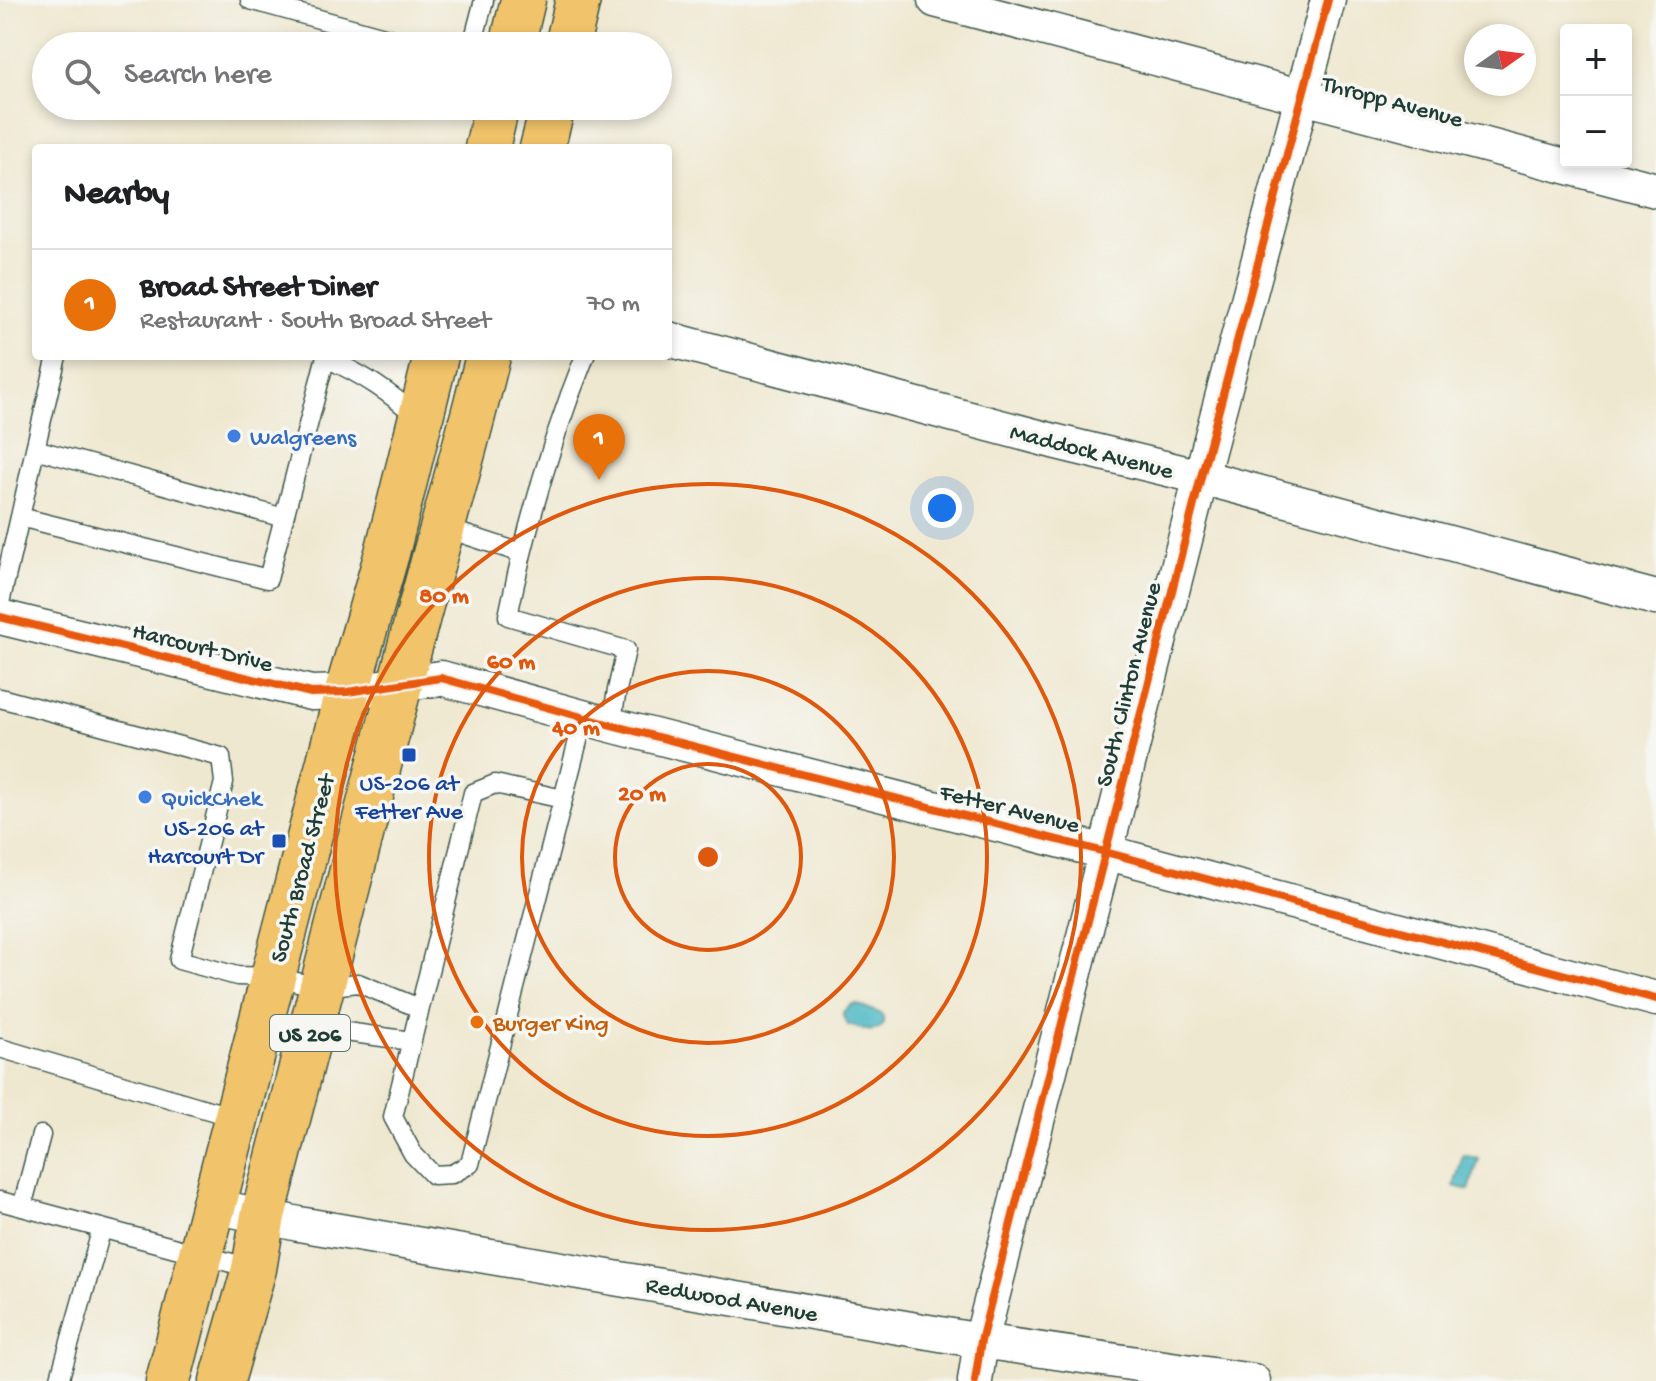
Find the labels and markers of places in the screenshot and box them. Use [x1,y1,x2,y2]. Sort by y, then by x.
pin: 1 [573,414,625,480]
place label: Walgreens [250,425,357,454]
marker: Walgreens [225,427,243,445]
marker: US-206 at Fetter Ave [400,746,418,764]
place label: US-206 at Fetter Ave [354,771,464,828]
place label: QuickChek [161,786,264,815]
marker: QuickChek [136,788,154,806]
place label: US-206 at Harcourt Dr [147,816,266,873]
marker: US-206 at Harcourt Dr [270,832,288,850]
centre of rings [694,843,722,871]
place label: Burger King [492,1011,609,1040]
marker: Burger King [468,1013,486,1031]

